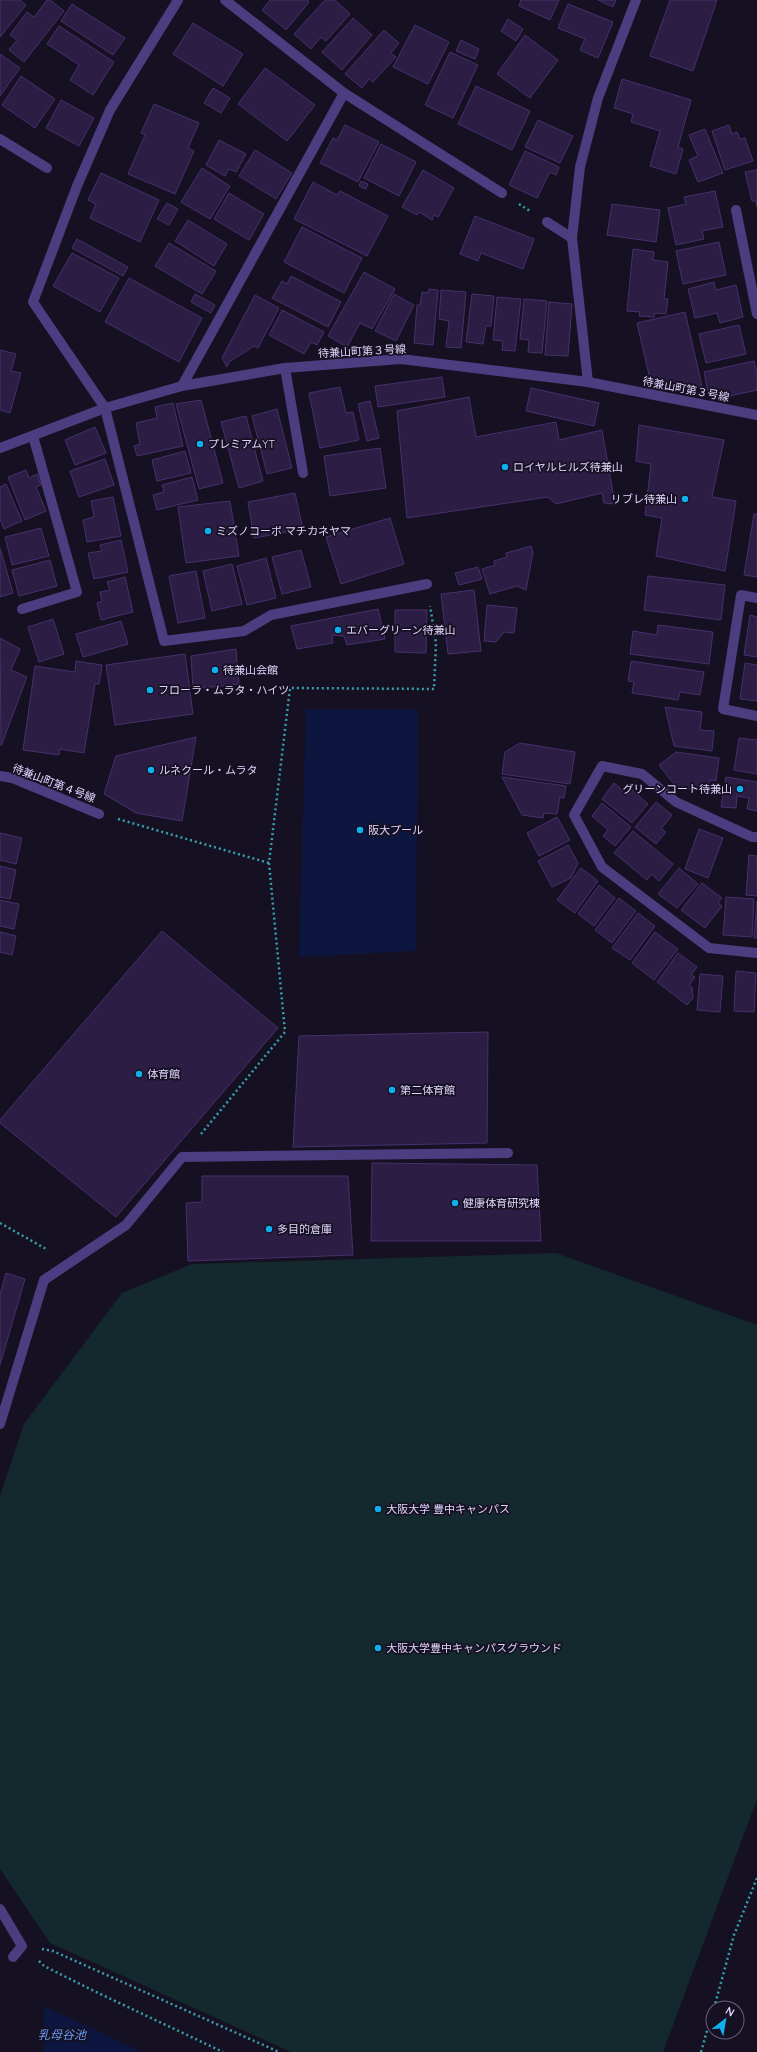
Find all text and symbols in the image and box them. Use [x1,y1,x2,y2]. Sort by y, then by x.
street label: 待兼山町第３号線 [318,342,406,360]
street label: 待兼山町第３号線 [641,374,731,404]
place label: プレミアムYT [208,437,275,451]
marker: プレミアムYT [195,439,205,449]
place label: ロイヤルヒルズ待兼山 [513,460,623,474]
marker: ロイヤルヒルズ待兼山 [500,462,510,472]
place label: リブレ待兼山 [611,492,677,506]
marker: リブレ待兼山 [680,494,690,504]
place label: ミズノコーポ マチカネヤマ [216,524,351,538]
marker: ミズノコーポ マチカネヤマ [203,526,213,536]
place label: エバーグリーン待兼山 [346,623,455,637]
marker: エバーグリーン待兼山 [333,625,343,635]
place label: 待兼山会館 [223,663,278,677]
marker: 待兼山会館 [210,665,220,675]
place label: フローラ・ムラタ・ハイツ [158,683,289,697]
marker: フローラ・ムラタ・ハイツ [145,685,155,695]
street label: 待兼山町第４号線 [10,761,98,805]
place label: ルネクール・ムラタ [159,763,257,777]
marker: ルネクール・ムラタ [146,765,156,775]
place label: グリーンコート待兼山 [623,782,732,796]
marker: グリーンコート待兼山 [735,784,745,794]
place label: 阪大プール [368,823,423,837]
marker: 阪大プール [355,825,365,835]
place label: 体育館 [147,1067,180,1081]
marker: 体育館 [134,1069,144,1079]
place label: 第二体育館 [400,1083,455,1097]
marker: 第二体育館 [387,1085,397,1095]
place label: 健康体育研究棟 [463,1196,540,1210]
marker: 健康体育研究棟 [450,1198,460,1208]
place label: 多目的倉庫 [277,1222,332,1236]
marker: 多目的倉庫 [264,1224,274,1234]
place label: 大阪大学 豊中キャンパス [386,1502,510,1516]
marker: 大阪大学 豊中キャンパス [373,1504,383,1514]
place label: 大阪大学豊中キャンパスグラウンド [386,1641,562,1655]
marker: 大阪大学豊中キャンパスグラウンド [373,1643,383,1653]
north arrow [705,2000,745,2040]
text: N [723,2003,737,2020]
water label: 乳母谷池 [38,2027,87,2042]

